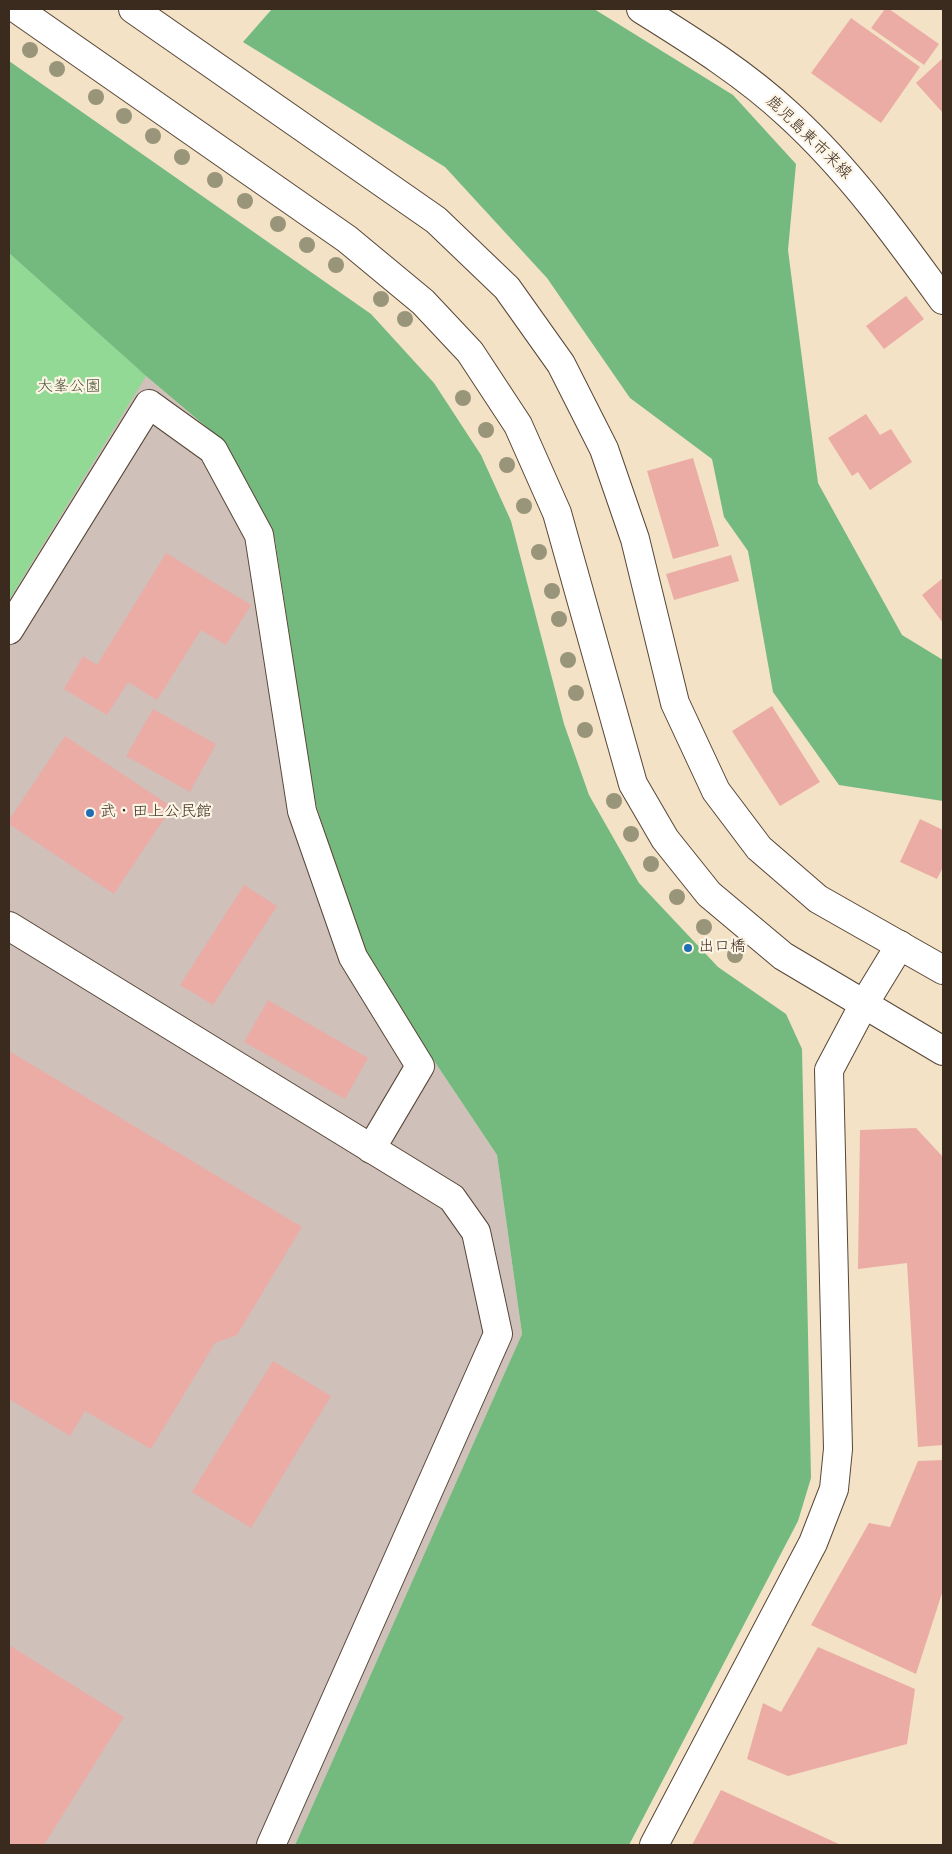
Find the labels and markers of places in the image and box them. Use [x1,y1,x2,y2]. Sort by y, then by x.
place label: 武・田上公民館 [100,803,212,823]
marker: 武・田上公民館 [84,807,96,819]
place label: 出口橋 [698,938,746,958]
marker: 出口橋 [682,942,694,954]

